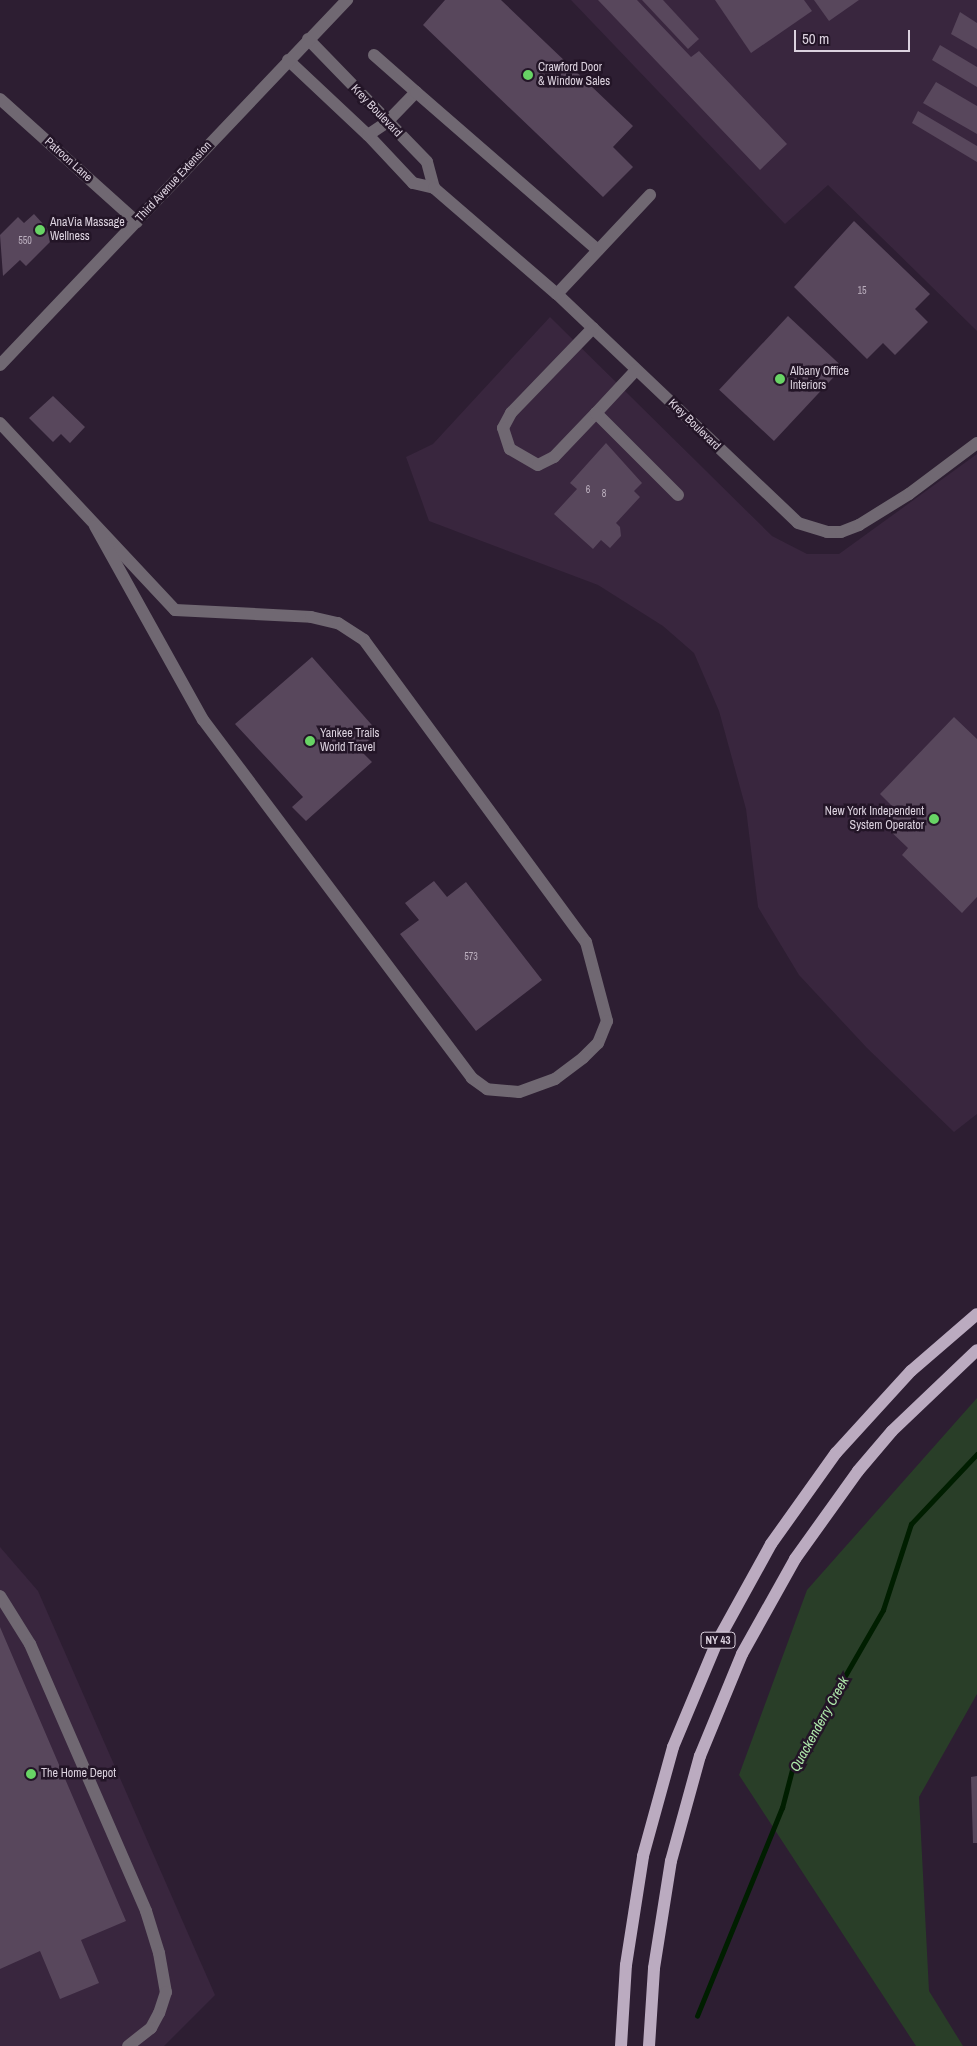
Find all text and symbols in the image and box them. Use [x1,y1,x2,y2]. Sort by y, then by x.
scale bar [797,20,913,52]
text: 50 m [802,28,829,49]
place label: Crawford Door & Window Sales [538,61,610,89]
marker: Crawford Door & Window Sales [522,69,534,81]
street label: Krey Boulevard [347,82,405,140]
street label: Patroon Lane [41,135,95,185]
street label: Third Avenue Extension [133,139,215,225]
place label: AnaVia Massage Wellness [50,216,125,244]
marker: AnaVia Massage Wellness [34,224,46,236]
house number: 550 [18,235,32,247]
house number: 15 [857,285,867,297]
place label: Albany Office Interiors [790,365,849,393]
marker: Albany Office Interiors [774,373,786,385]
street label: Krey Boulevard [665,396,723,454]
house number: 6 [586,484,590,496]
house number: 8 [602,488,606,500]
place label: Yankee Trails World Travel [320,727,380,755]
marker: Yankee Trails World Travel [304,735,316,747]
place label: New York Independent System Operator [825,805,924,833]
marker: New York Independent System Operator [928,813,940,825]
house number: 573 [464,951,478,963]
road number: NY 43 [699,1632,737,1648]
water label: Quackenderry Creek [786,1674,852,1774]
place label: The Home Depot [41,1767,116,1781]
marker: The Home Depot [25,1768,37,1780]

